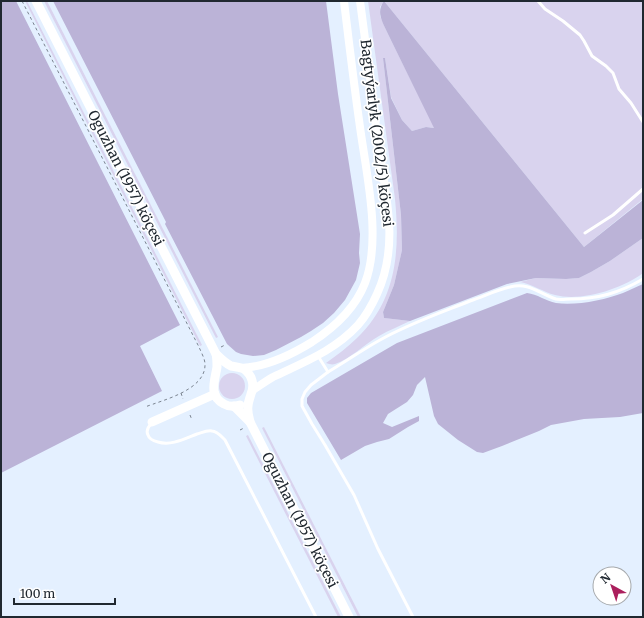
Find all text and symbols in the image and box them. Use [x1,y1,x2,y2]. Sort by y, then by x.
street label: Bagtyýarlyk (2002/5) köçesi [357,38,397,228]
street label: Oguzhan (1957) köçesi [84,107,168,249]
street label: Oguzhan (1957) köçesi [258,449,342,591]
north arrow [592,566,632,606]
text: N [598,570,614,586]
scale bar [14,580,115,606]
text: 100 m [20,586,55,601]

